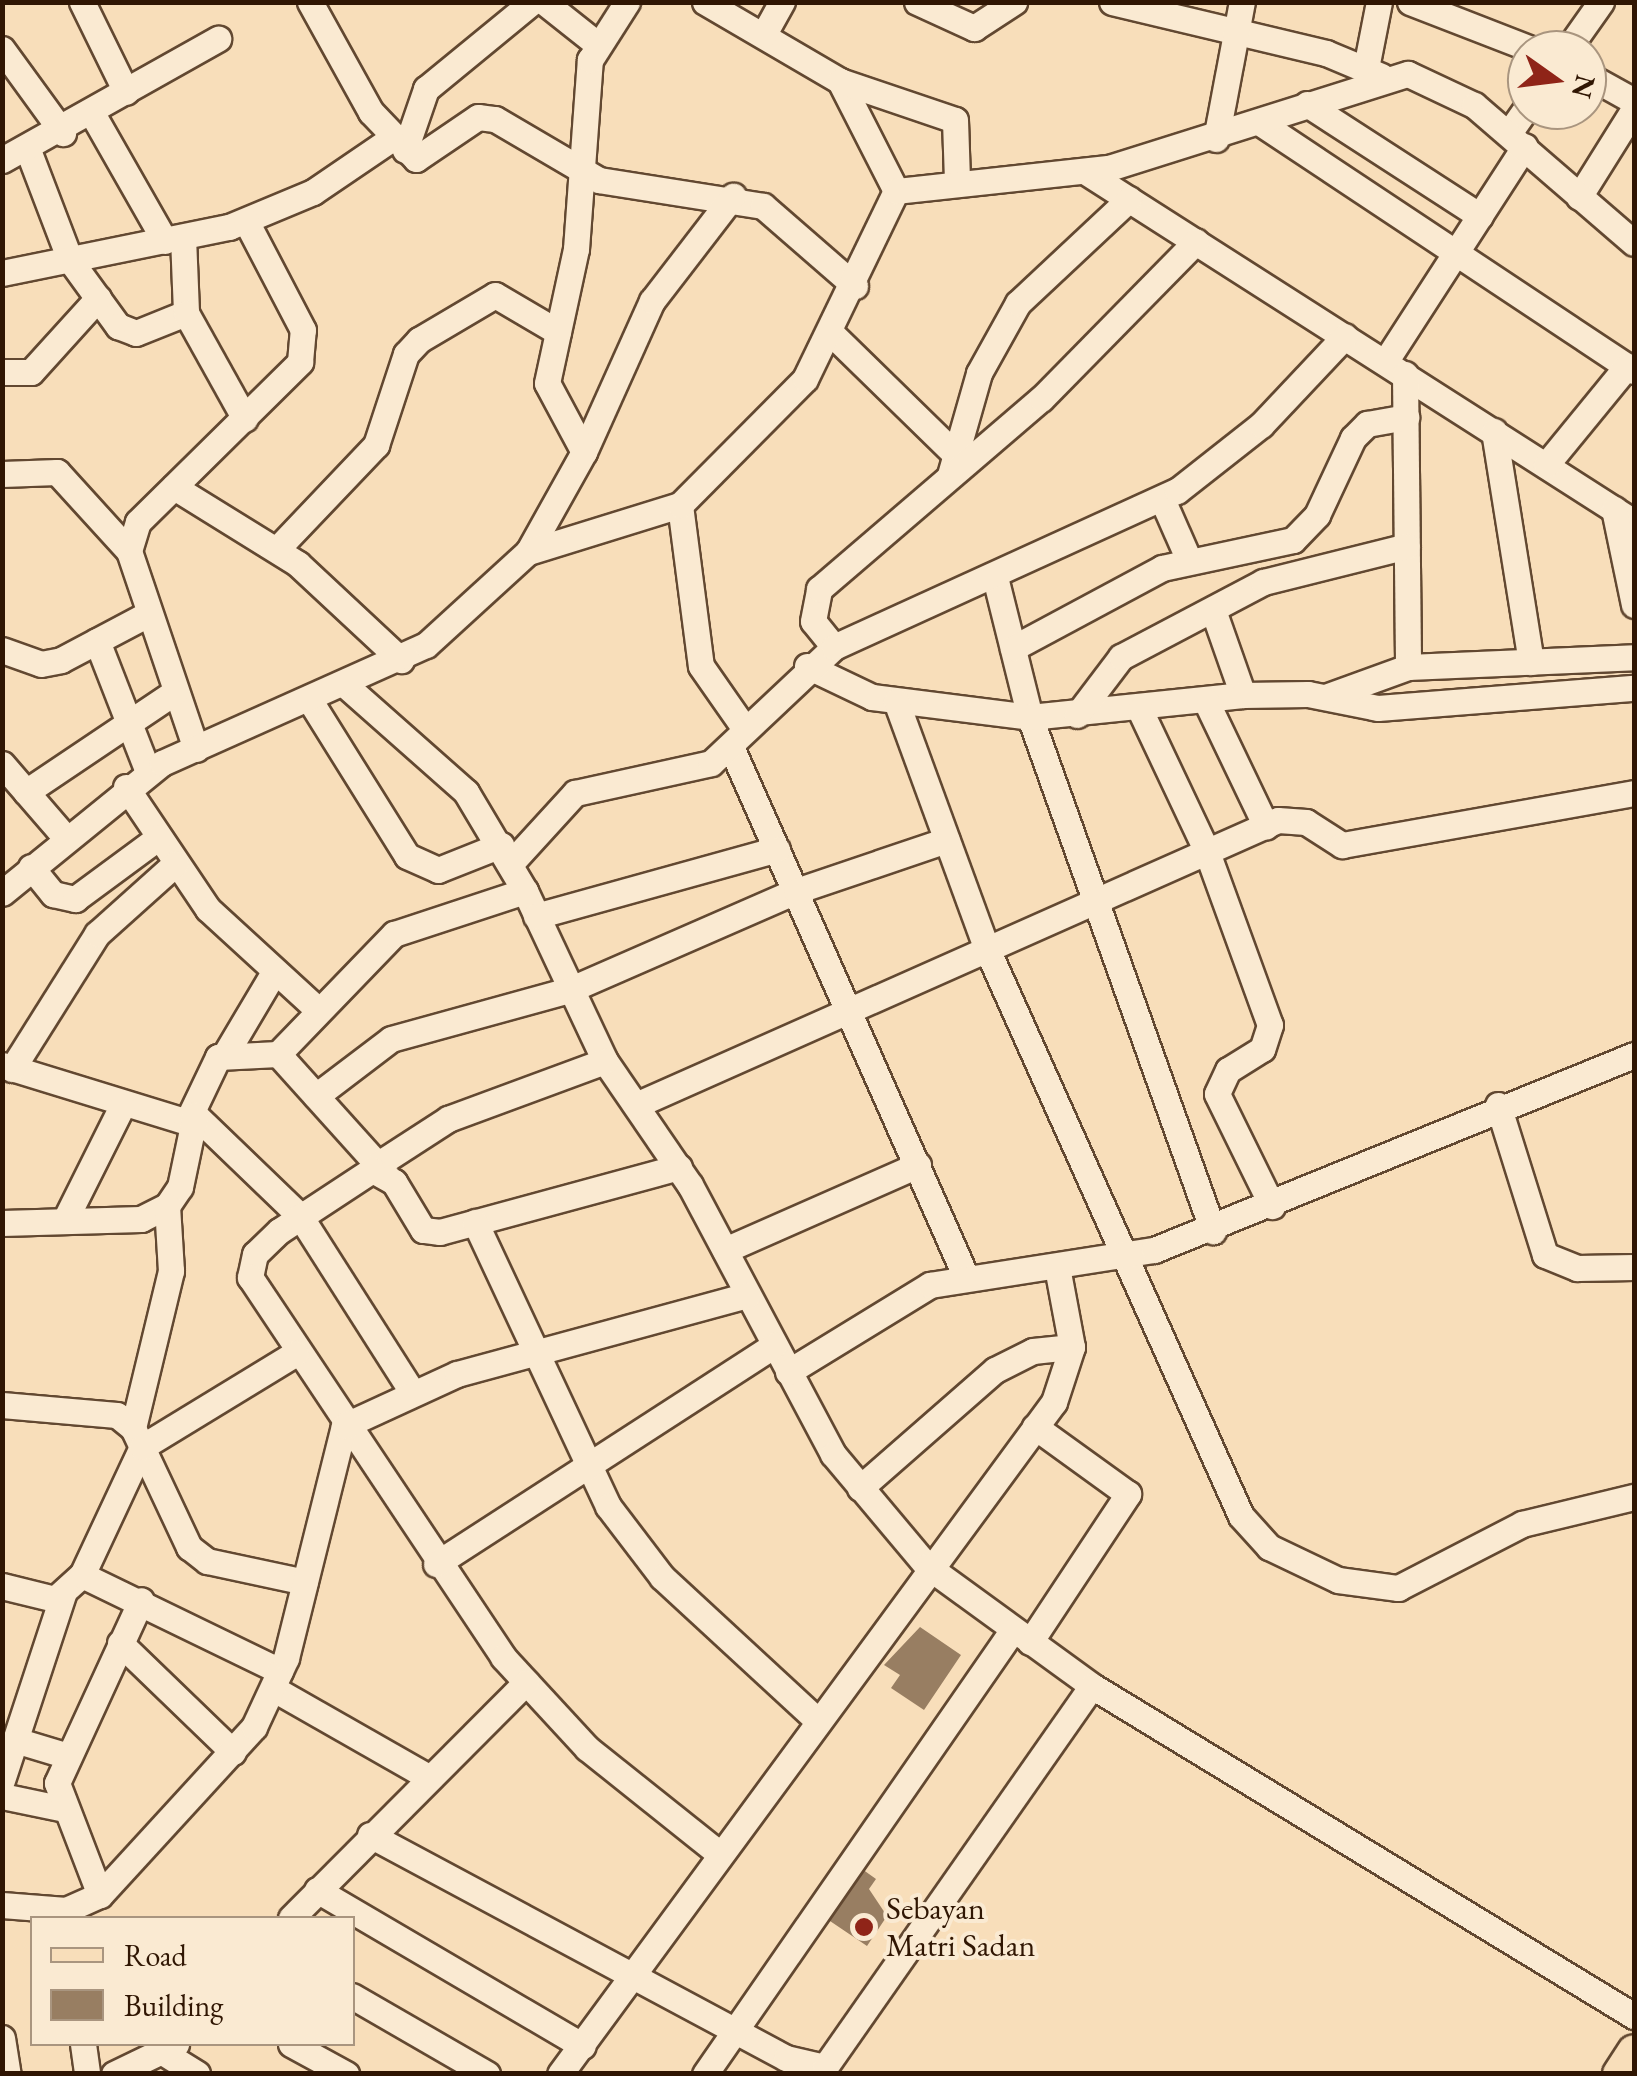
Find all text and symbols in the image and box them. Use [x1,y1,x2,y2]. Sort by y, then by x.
north arrow [1507,30,1607,130]
text: N [1564,71,1604,102]
place label: Sebayan Matri Sadan [886,1890,1035,1965]
marker: Sebayan Matri Sadan [851,1914,877,1940]
legend [30,1916,355,2046]
text: Road [124,1936,187,1975]
text: Building [124,1986,223,2025]

